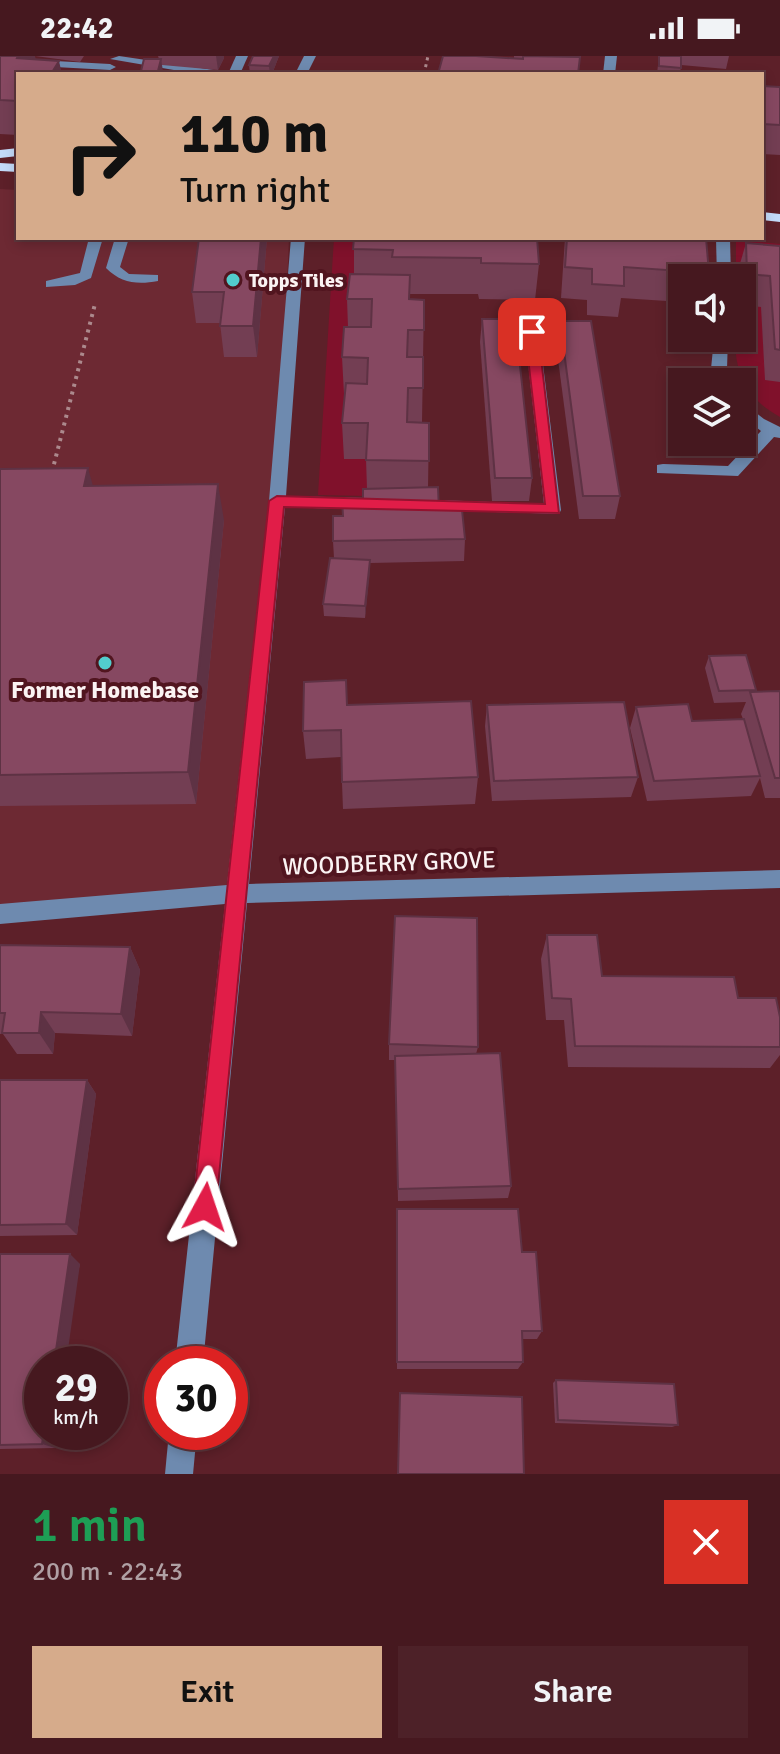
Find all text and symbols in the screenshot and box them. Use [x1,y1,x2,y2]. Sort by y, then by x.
text: 22:42 [40,10,114,47]
text: 110 m [180,99,328,168]
icon: right [48,104,152,208]
text: Turn right [180,168,330,213]
map controls [668,264,756,456]
button: sound [668,264,756,352]
place label: Topps Tiles [249,268,344,293]
marker: Topps Tiles [224,271,242,289]
pin [498,298,566,366]
icon: arrive [510,310,554,354]
button: layers [668,368,756,456]
marker: Former Homebase [96,654,114,672]
place label: Former Homebase [11,675,199,705]
street label: WOODBERRY GROVE [282,844,496,882]
position arrow [163,1165,247,1249]
speed limit sign: 30 [144,1346,248,1450]
text: 29 [54,1363,98,1413]
text: km/h [53,1405,99,1430]
text: 1 min [32,1496,147,1555]
button: close [664,1500,748,1584]
text: 200 m · 22:43 [32,1556,183,1588]
button: Exit [32,1646,382,1738]
button: Share [398,1646,748,1738]

